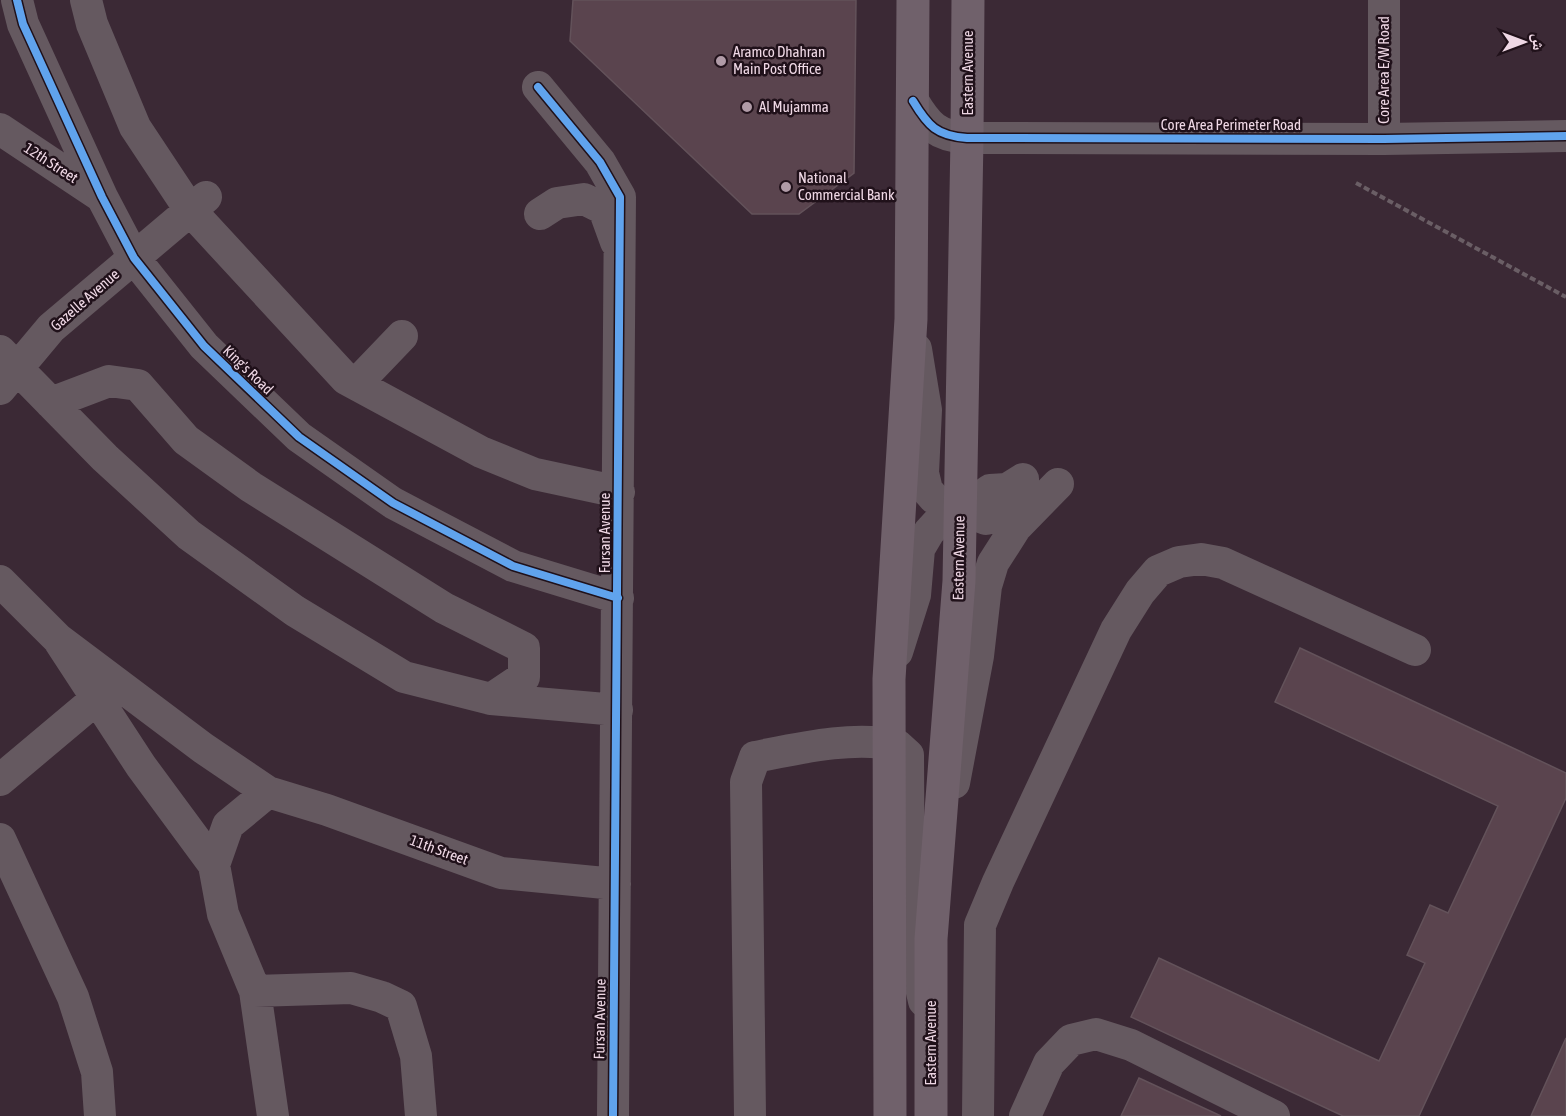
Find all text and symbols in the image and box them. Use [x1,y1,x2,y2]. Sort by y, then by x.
north arrow [1494,12,1554,72]
street label: Core Area E/W Road [1375,16,1392,124]
street label: Eastern Avenue [959,30,976,115]
text: ش [1529,34,1548,51]
place label: Aramco Dhahran Main Post Office [733,43,825,77]
marker: Aramco Dhahran Main Post Office [714,54,728,68]
place label: Al Mujamma [759,98,829,115]
marker: Al Mujamma [740,100,754,114]
street label: Core Area Perimeter Road [1161,116,1301,133]
street label: 12th Street [21,139,81,186]
place label: National Commercial Bank [798,169,895,203]
marker: National Commercial Bank [779,180,793,194]
street label: Gazelle Avenue [47,265,123,334]
street label: King's Road [220,342,277,398]
street label: Fursan Avenue [596,492,613,573]
street label: Eastern Avenue [949,515,968,601]
street label: 11th Street [408,831,471,868]
street label: Fursan Avenue [590,978,609,1059]
street label: Eastern Avenue [922,1000,939,1085]

